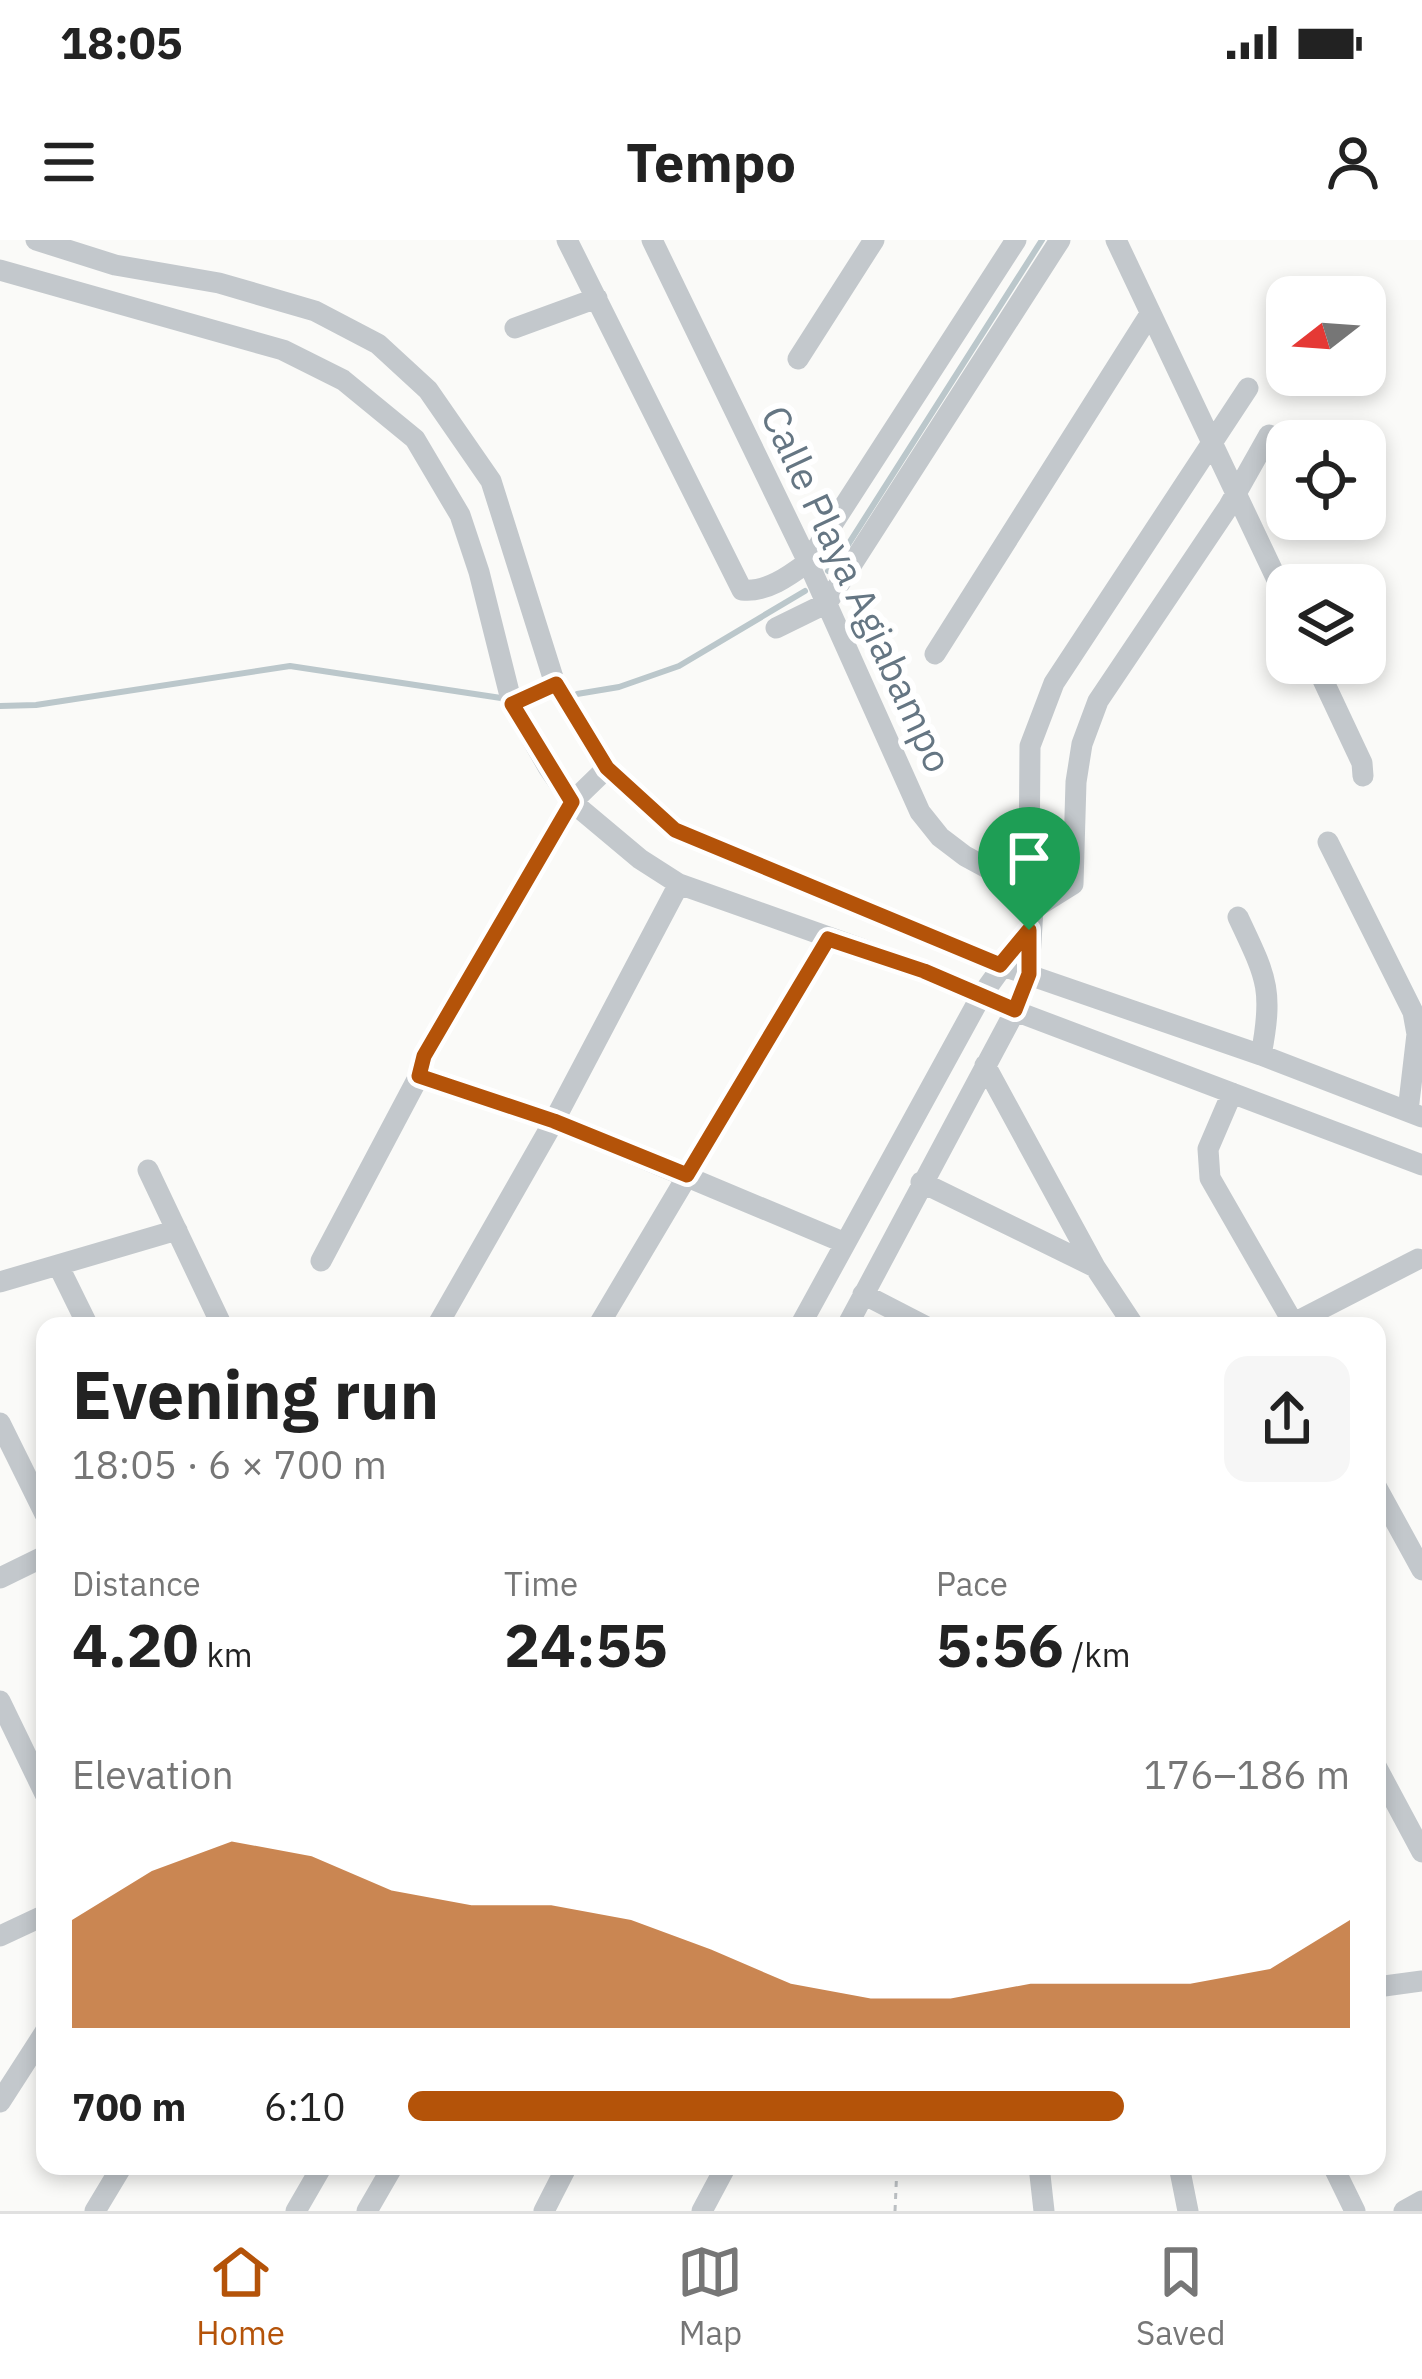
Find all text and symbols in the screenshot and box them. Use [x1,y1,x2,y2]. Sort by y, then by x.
text: 18:05 [60,13,183,71]
text: Tempo [626,127,796,197]
icon: menu [36,129,102,195]
icon: person [1320,129,1386,195]
north arrow [1266,276,1386,396]
map controls [1266,276,1386,684]
street label: Calle Playa Agiabampo [750,397,965,780]
button: locate [1266,420,1386,540]
button: layers [1266,564,1386,684]
pin [978,807,1080,930]
icon: arrive [996,825,1062,891]
text: Evening run [72,1351,439,1437]
button: share [1224,1356,1350,1482]
text: 18:05 · 6 × 700 m [72,1439,387,1490]
text: Distance [72,1562,201,1605]
text: Time [504,1562,578,1605]
text: Pace [936,1562,1008,1605]
text: 4.20 [72,1605,199,1684]
text: 24:55 [504,1605,668,1684]
text: 5:56 [936,1605,1064,1684]
text: km [199,1633,253,1676]
text: /km [1064,1633,1130,1676]
text: Elevation [72,1749,234,1800]
text: 176–186 m [1143,1749,1350,1800]
text: 700 m [72,2081,186,2132]
text: 6:10 [264,2081,346,2132]
tab: Home [196,2239,285,2354]
tab: Map [677,2239,743,2354]
tab: Saved [1136,2239,1226,2354]

